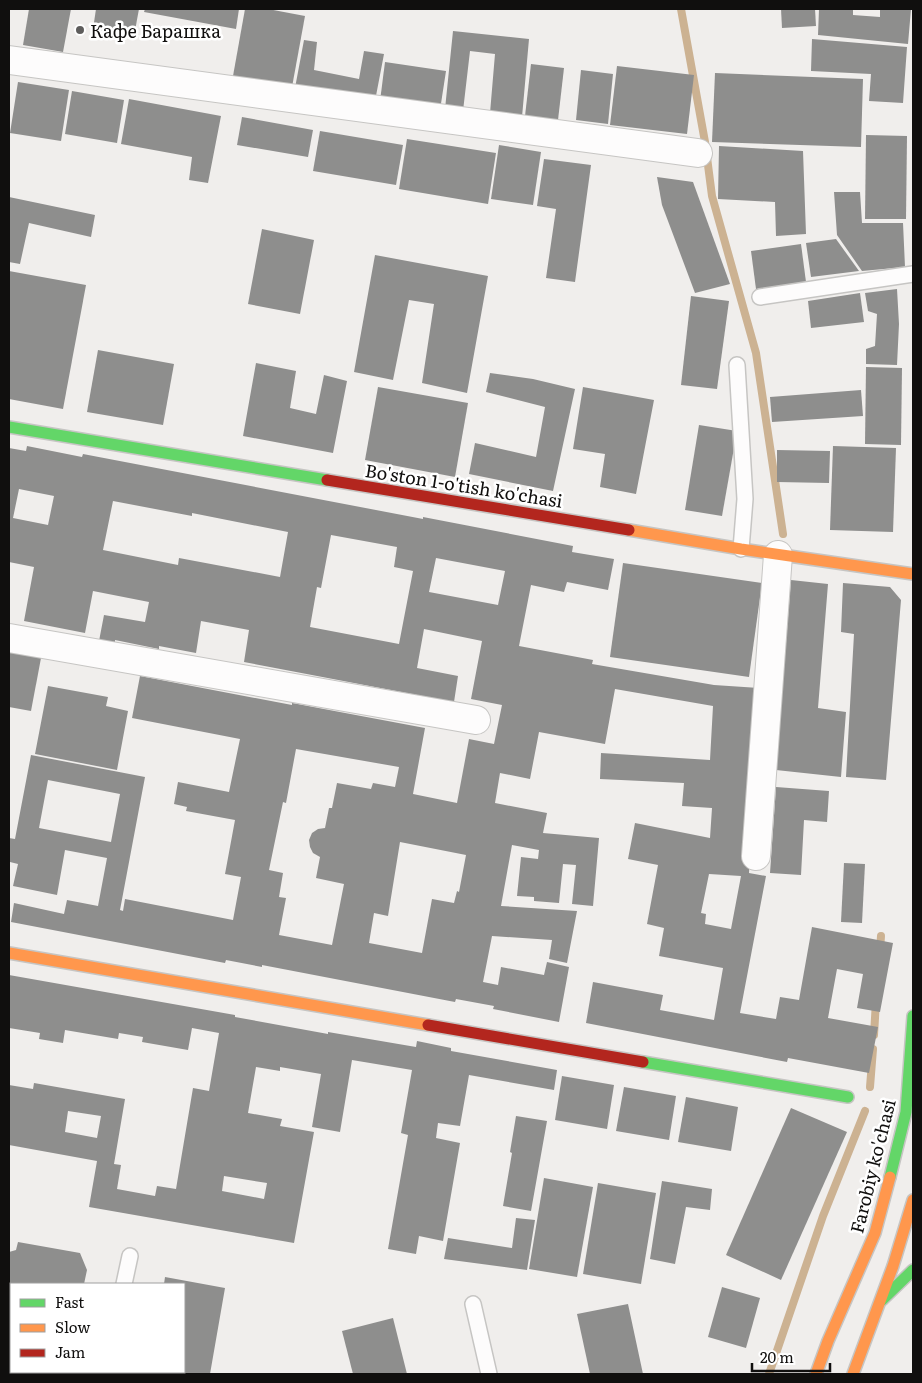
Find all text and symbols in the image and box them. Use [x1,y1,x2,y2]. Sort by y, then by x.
place label: Кафе Барашка [90,17,221,44]
marker: Кафе Барашка [74,24,86,36]
street label: Bo'ston 1-o'tish ko'chasi [363,456,565,514]
street label: Farobiy ko'chasi [842,1096,902,1236]
legend [10,1283,185,1373]
text: Fast [55,1290,84,1313]
text: Slow [55,1315,90,1338]
text: Jam [55,1340,86,1363]
scale bar [752,1340,830,1372]
text: 20 m [760,1345,794,1368]

